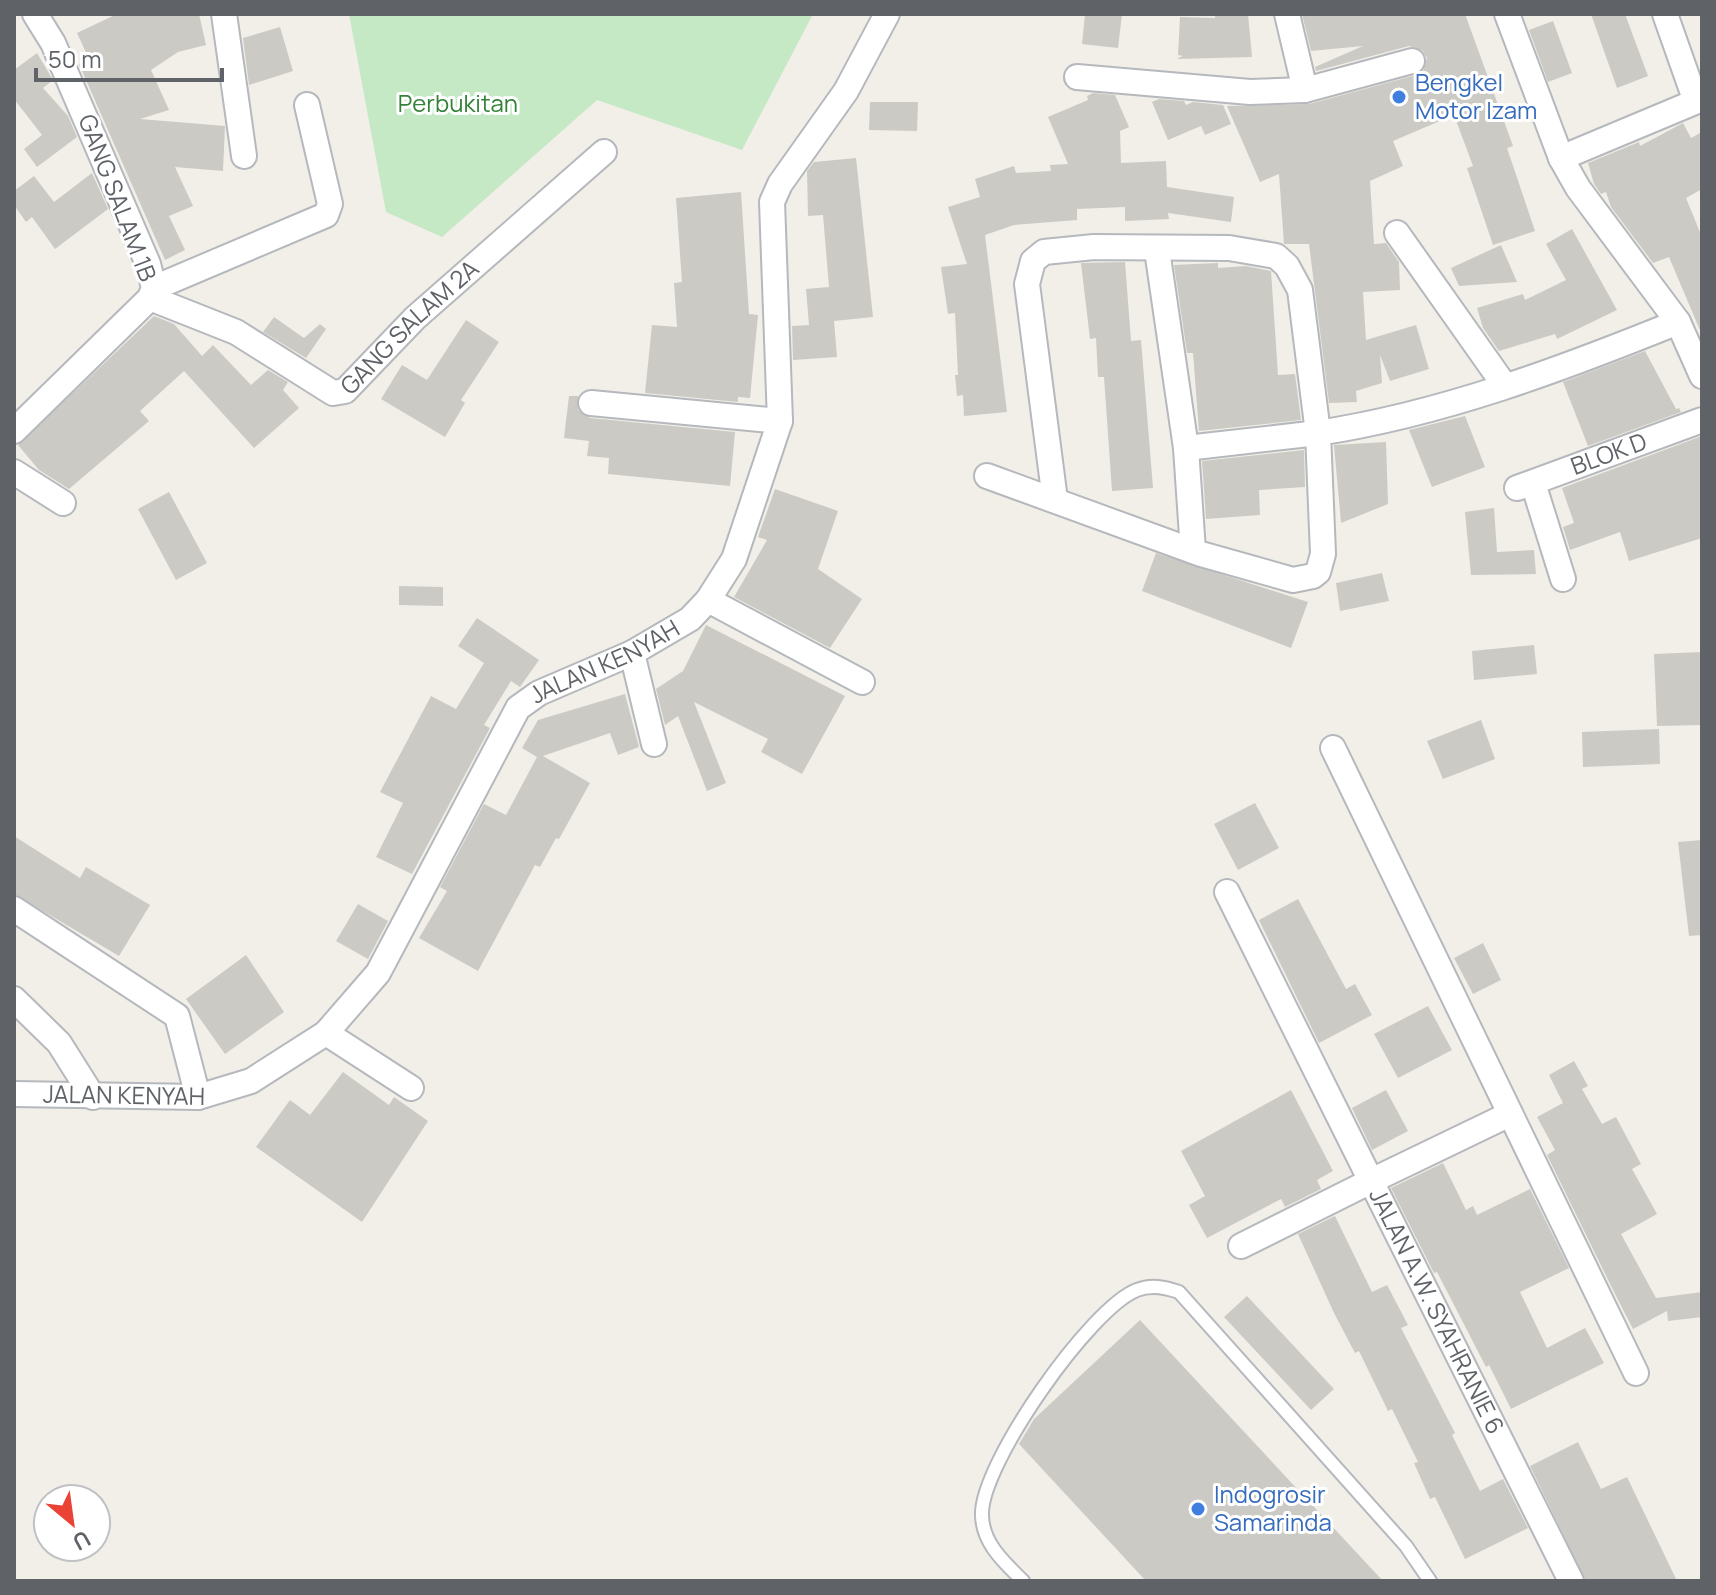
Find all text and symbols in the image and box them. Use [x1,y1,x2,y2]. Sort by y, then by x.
scale bar [36,32,222,82]
text: 50 m [48,42,102,75]
place label: Bengkel Motor Izam [1415,65,1537,126]
park label: Perbukitan [398,86,518,119]
marker: Bengkel Motor Izam [1390,88,1408,106]
street label: GANG SALAM 1B [71,109,165,286]
street label: GANG SALAM 2A [332,252,485,401]
street label: BLOK D [1566,424,1651,482]
street label: JALAN KENYAH [522,611,685,710]
street label: JALAN KENYAH [43,1076,205,1112]
street label: JALAN A.W. SYAHRANIE 6 [1362,1182,1513,1439]
place label: Indogrosir Samarinda [1214,1477,1332,1538]
north arrow [32,1483,112,1563]
marker: Indogrosir Samarinda [1189,1500,1207,1518]
text: U [67,1524,96,1557]

